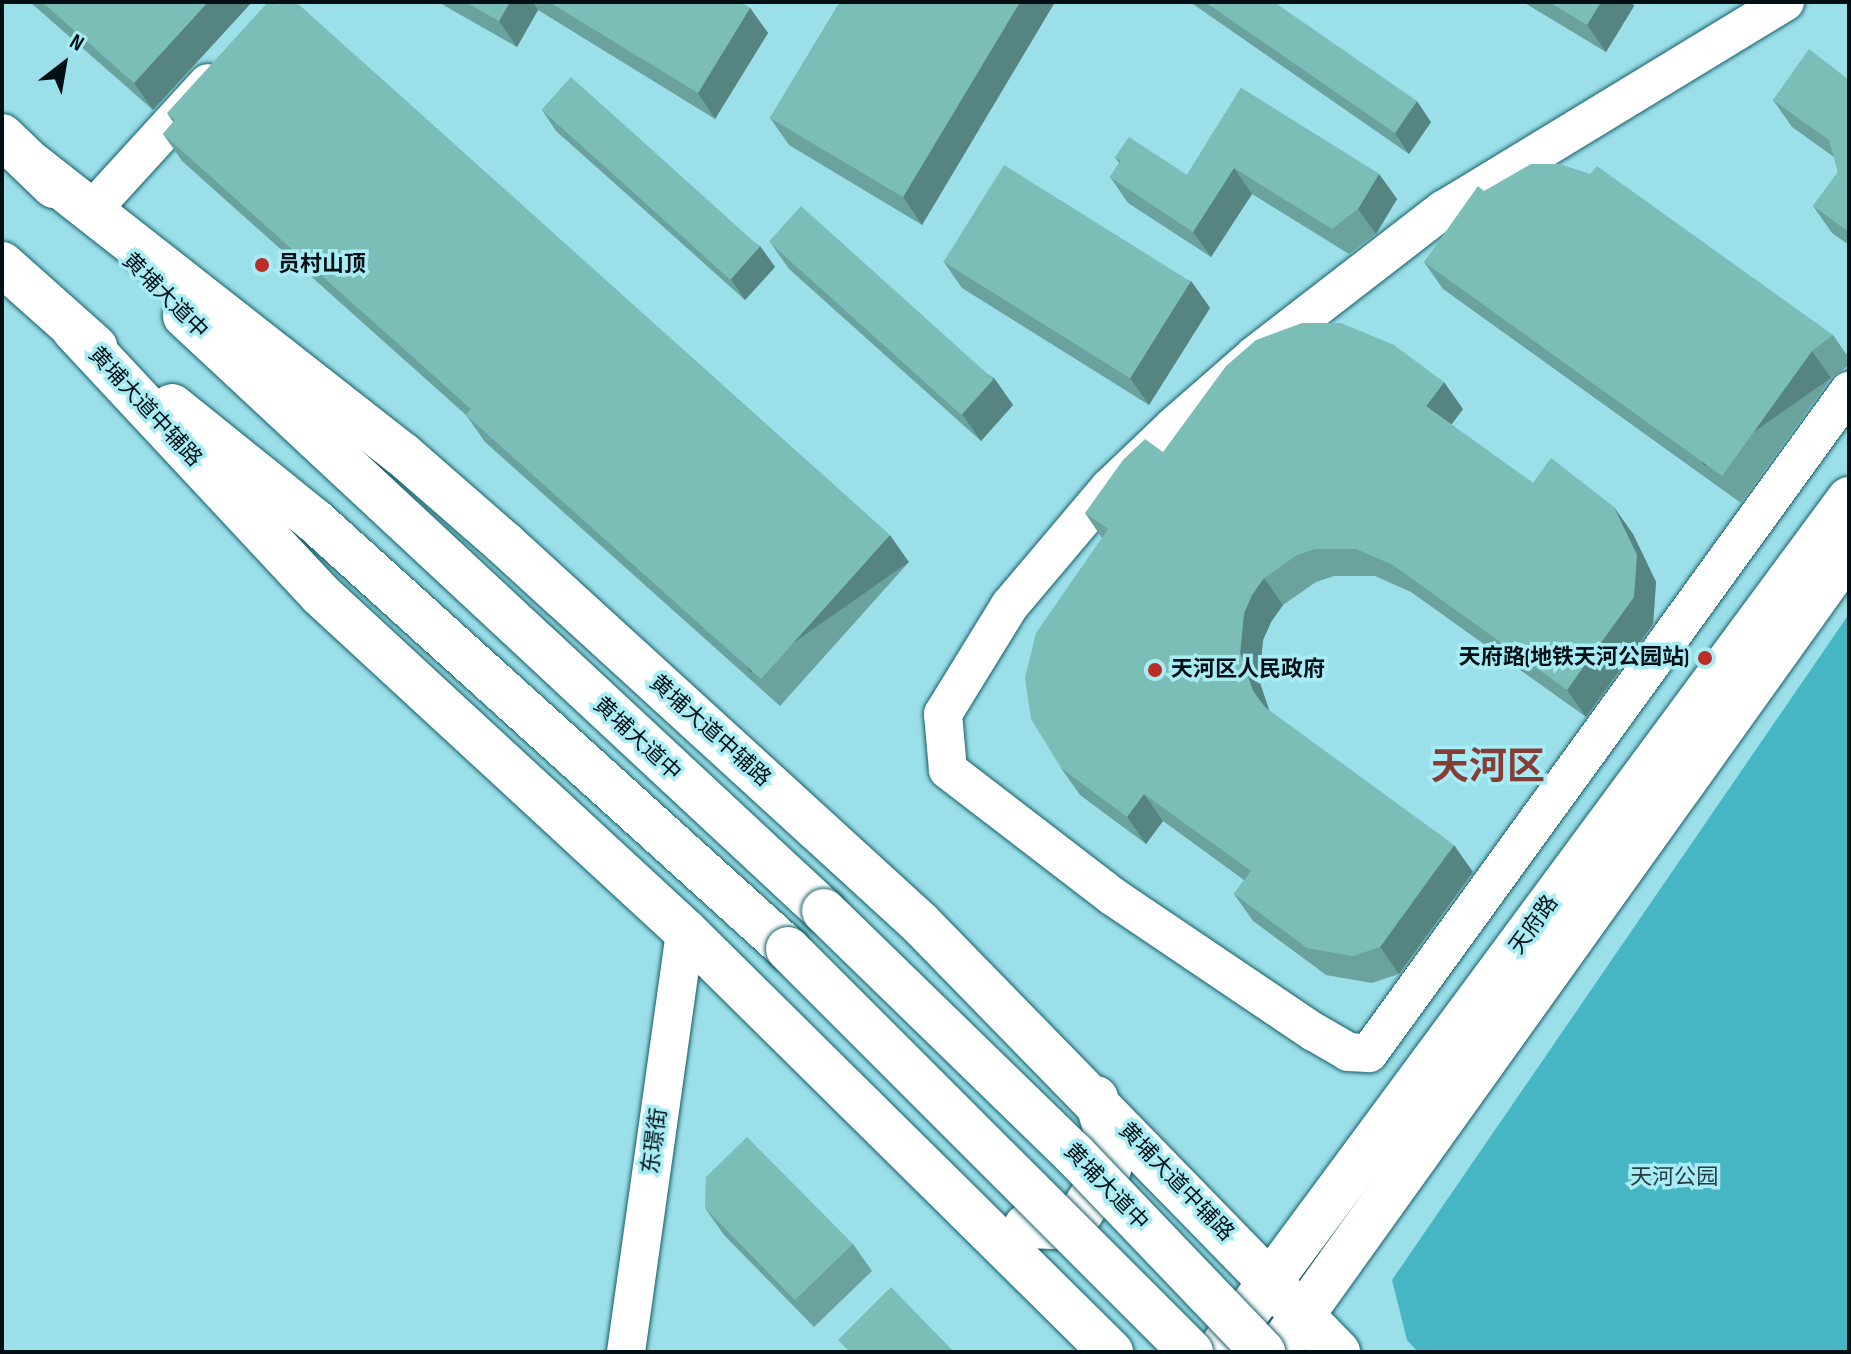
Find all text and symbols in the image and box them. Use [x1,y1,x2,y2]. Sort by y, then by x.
north arrow [24,24,104,104]
text: N [65,28,89,58]
street label: 黄埔大道中 [117,248,213,344]
place label: 员村山顶 [278,252,366,278]
marker: 员村山顶 [253,256,271,274]
street label: 黄埔大道中辅路 [83,342,207,472]
place label: 天府路(地铁天河公园站) [1459,645,1689,671]
marker: 天府路(地铁天河公园站) [1696,649,1714,667]
place label: 天河区人民政府 [1171,657,1325,683]
marker: 天河区人民政府 [1146,661,1164,679]
street label: 黄埔大道中辅路 [644,670,776,792]
street label: 黄埔大道中 [588,692,686,786]
district label: 天河区 [1431,745,1545,791]
street label: 天府路 [1504,891,1564,959]
street label: 东璟街 [637,1106,673,1176]
street label: 黄埔大道中辅路 [1113,1117,1239,1247]
street label: 黄埔大道中 [1058,1138,1154,1236]
park label: 天河公园 [1630,1165,1718,1191]

